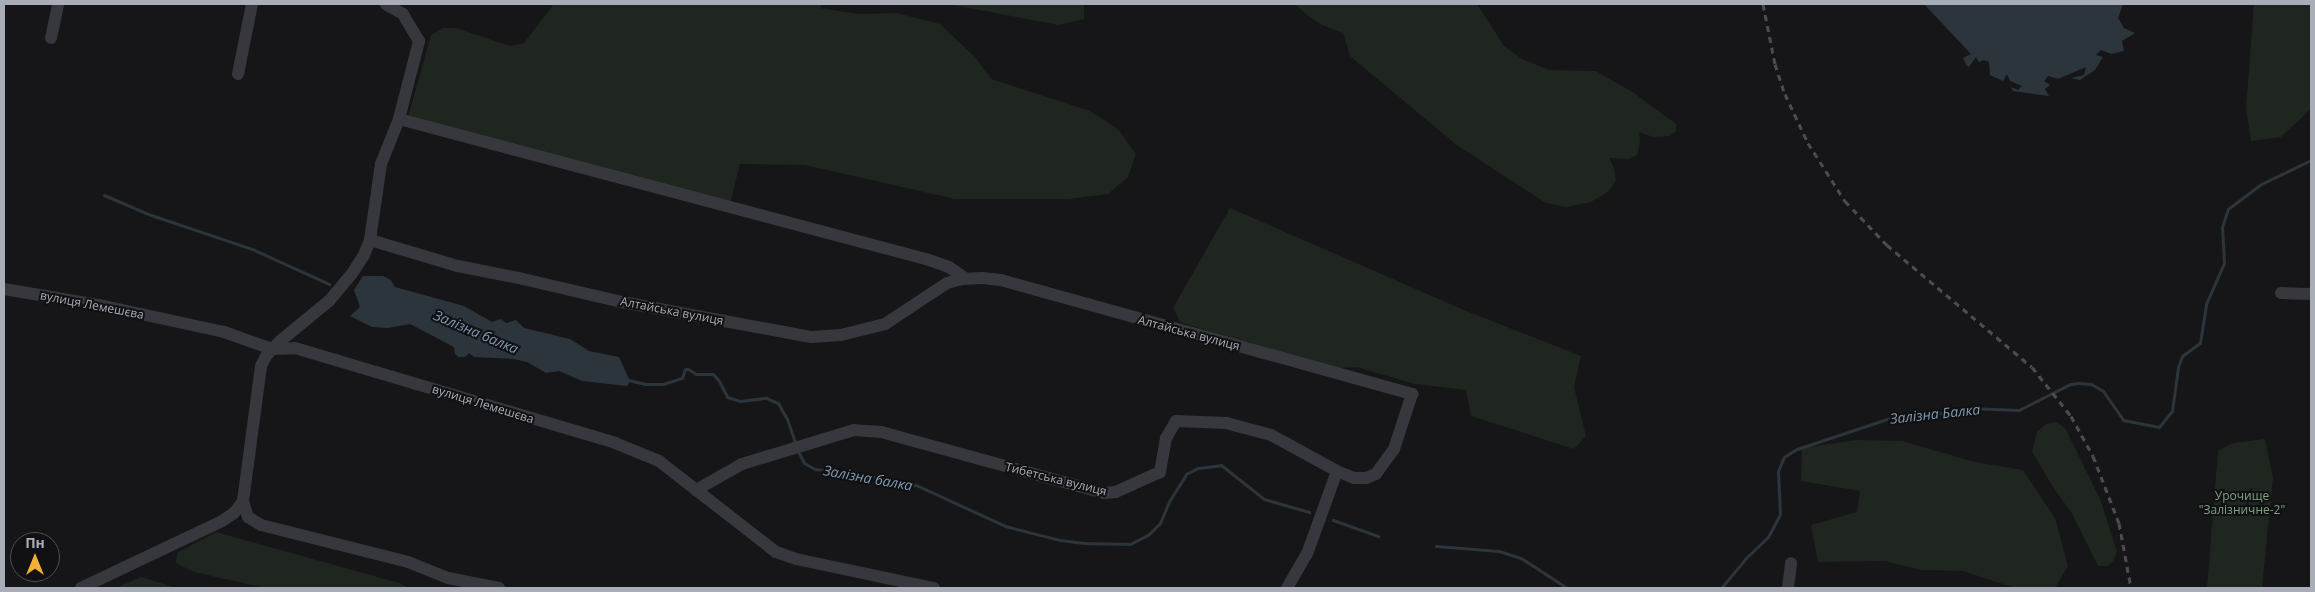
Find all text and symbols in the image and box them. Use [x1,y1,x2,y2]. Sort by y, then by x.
street label: вулиця Лемешєва [39,288,145,322]
street label: Алтайська вулиця [619,294,725,328]
water label: Залізна балка [431,307,521,357]
street label: Алтайська вулиця [1137,312,1241,354]
street label: вулиця Лемешєва [430,382,536,426]
water label: Залізна Балка [1889,401,1981,427]
street label: Тибетська вулиця [1004,459,1108,499]
water label: Залізна балка [822,462,914,494]
park label: Урочище "Залізничне-2" [2199,489,2285,517]
north arrow [10,532,60,582]
text: Пн [25,533,45,552]

